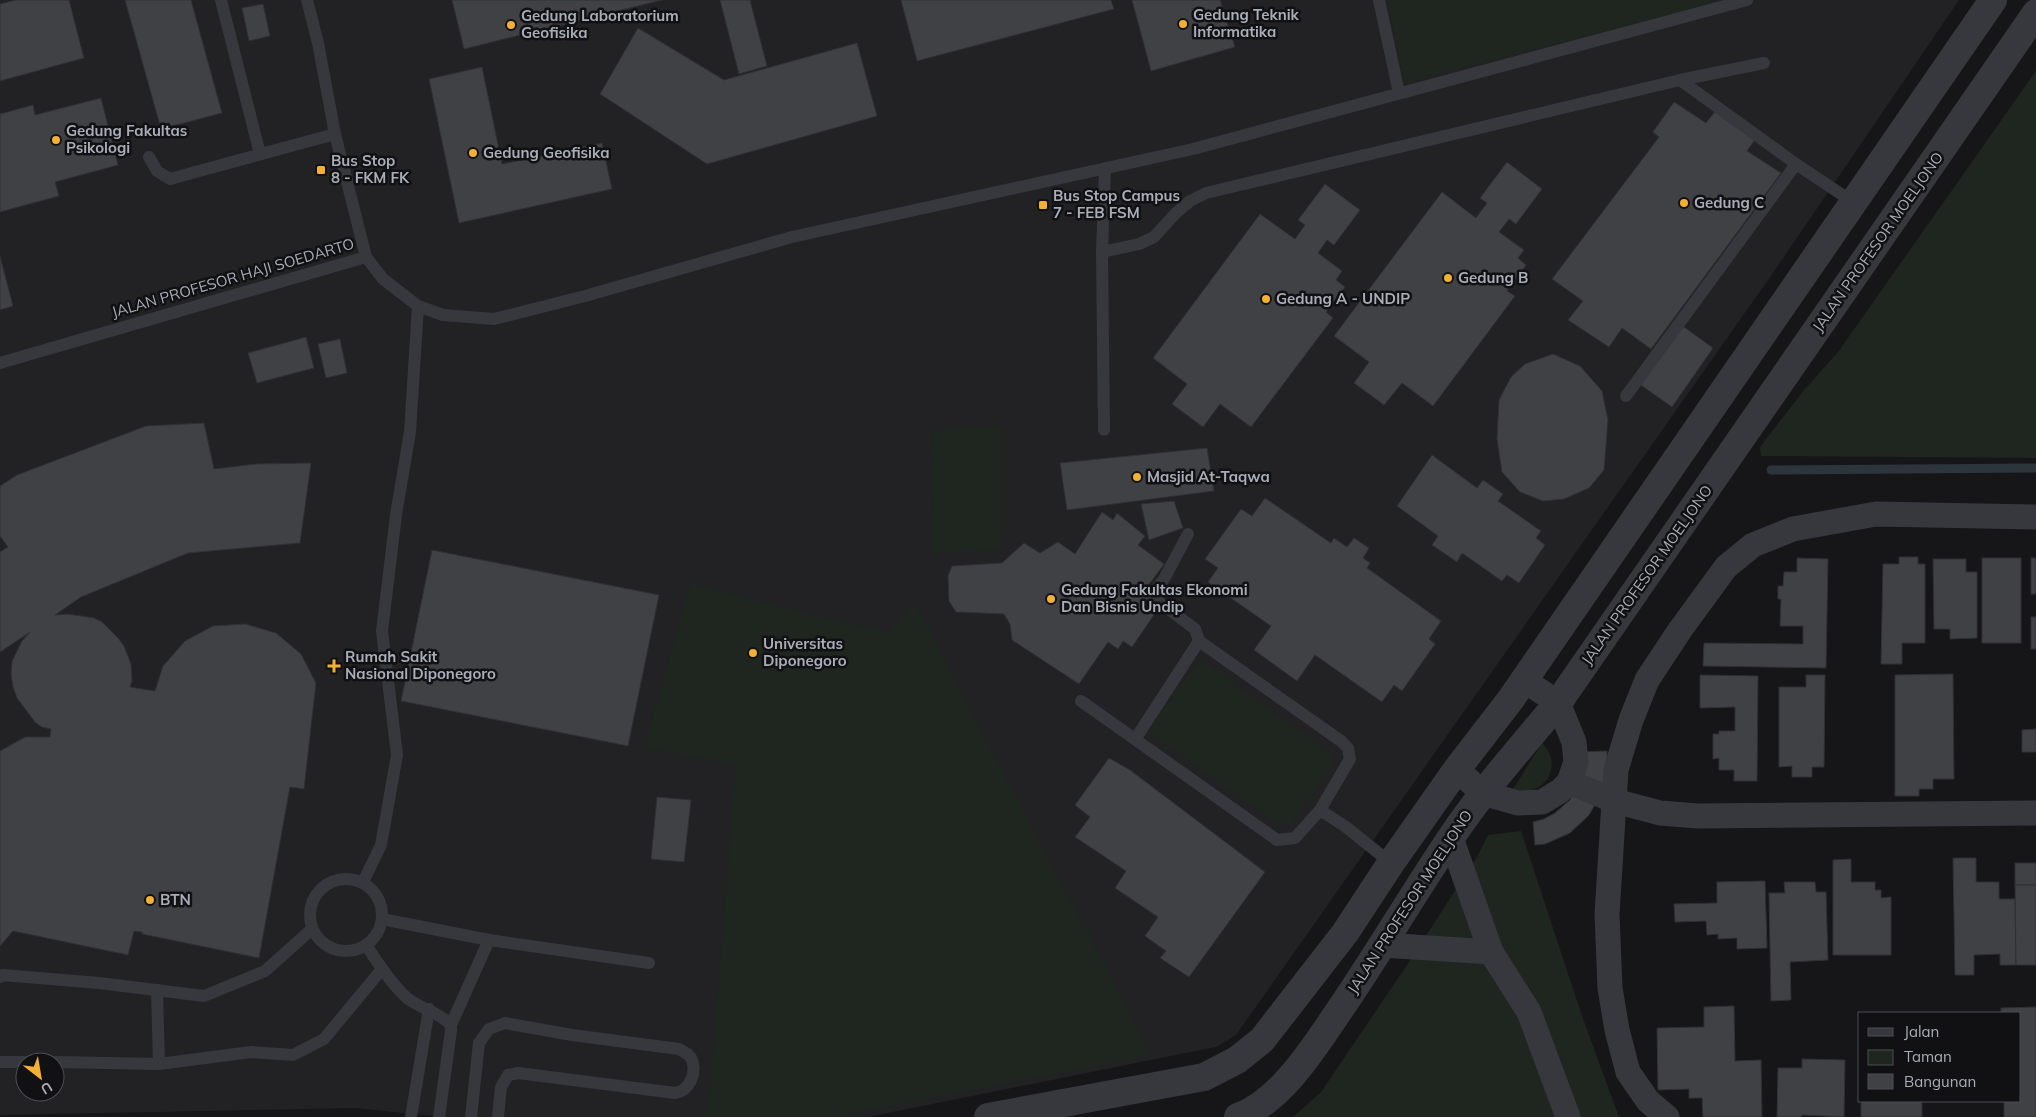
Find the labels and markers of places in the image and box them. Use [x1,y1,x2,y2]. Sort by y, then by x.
place label: Gedung Teknik Informatika [1193,5,1300,41]
place label: Gedung Laboratorium Geofisika [521,6,679,42]
marker: Gedung Teknik Informatika [1177,18,1189,30]
marker: Gedung Laboratorium Geofisika [505,19,517,31]
place label: Gedung Fakultas Psikologi [66,121,187,157]
marker: Gedung Fakultas Psikologi [50,134,62,146]
place label: Gedung Geofisika [483,143,610,162]
marker: Gedung Geofisika [467,147,479,159]
place label: Bus Stop 8 - FKM FK [331,151,410,187]
marker: Bus Stop 8 - FKM FK [315,164,327,176]
place label: Bus Stop Campus 7 - FEB FSM [1053,186,1180,222]
place label: Gedung C [1694,193,1764,212]
marker: Gedung C [1678,197,1690,209]
marker: Bus Stop Campus 7 - FEB FSM [1037,199,1049,211]
place label: Gedung B [1458,268,1528,287]
marker: Gedung B [1442,272,1454,284]
place label: Gedung A - UNDIP [1276,289,1410,308]
marker: Gedung A - UNDIP [1260,293,1272,305]
place label: Masjid At-Taqwa [1147,467,1270,486]
marker: Masjid At-Taqwa [1131,471,1143,483]
place label: Gedung Fakultas Ekonomi Dan Bisnis Undip [1061,580,1248,616]
marker: Gedung Fakultas Ekonomi Dan Bisnis Undip [1045,593,1057,605]
place label: Universitas Diponegoro [763,634,847,670]
place label: Rumah Sakit Nasional Diponegoro [345,647,496,683]
marker: Universitas Diponegoro [747,647,759,659]
marker: Rumah Sakit Nasional Diponegoro [327,659,341,673]
place label: BTN [160,890,191,909]
marker: BTN [144,894,156,906]

